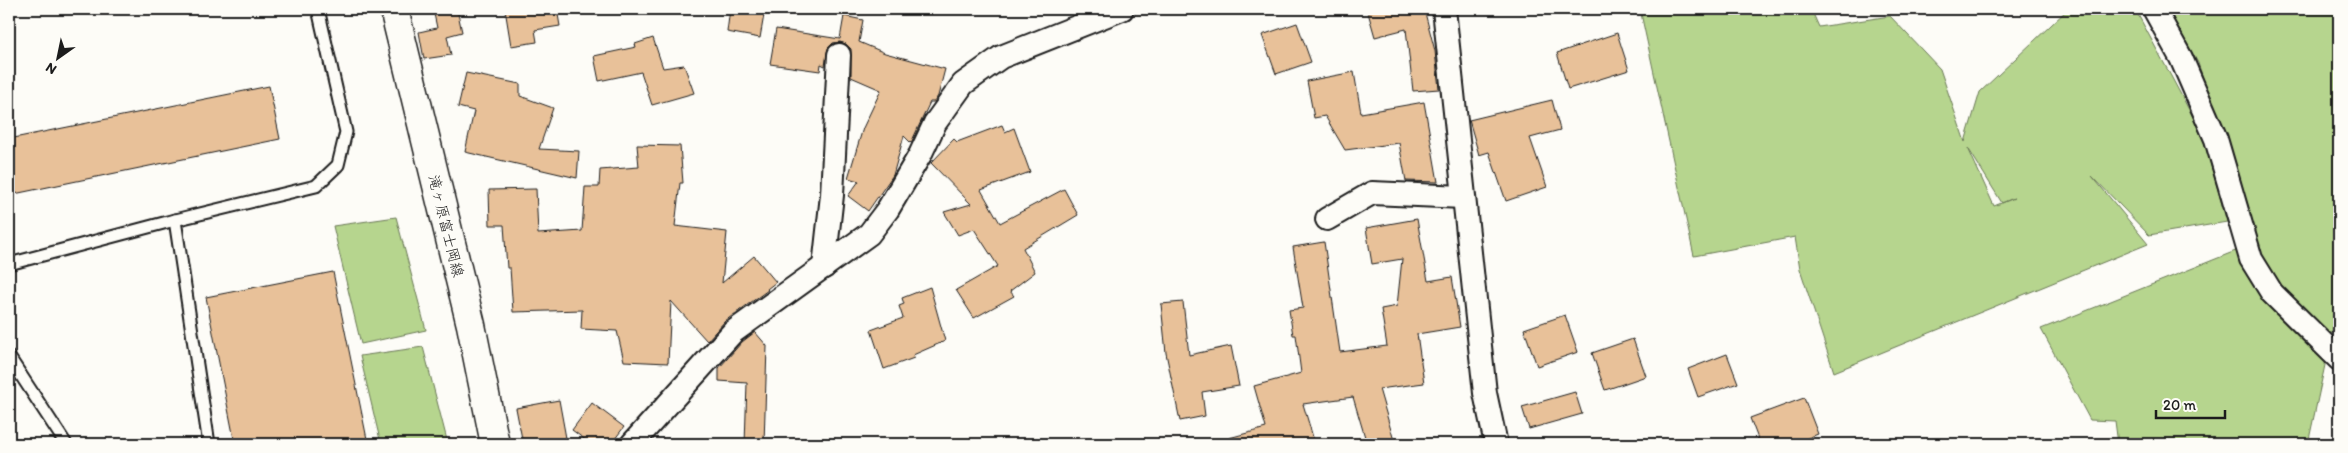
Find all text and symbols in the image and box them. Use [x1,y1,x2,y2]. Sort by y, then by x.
north arrow [32,32,82,82]
text: N [43,59,60,78]
street label: 滝ヶ原富士岡線 [425,173,467,279]
scale bar [2156,388,2224,420]
text: 20 m [2163,396,2197,414]

